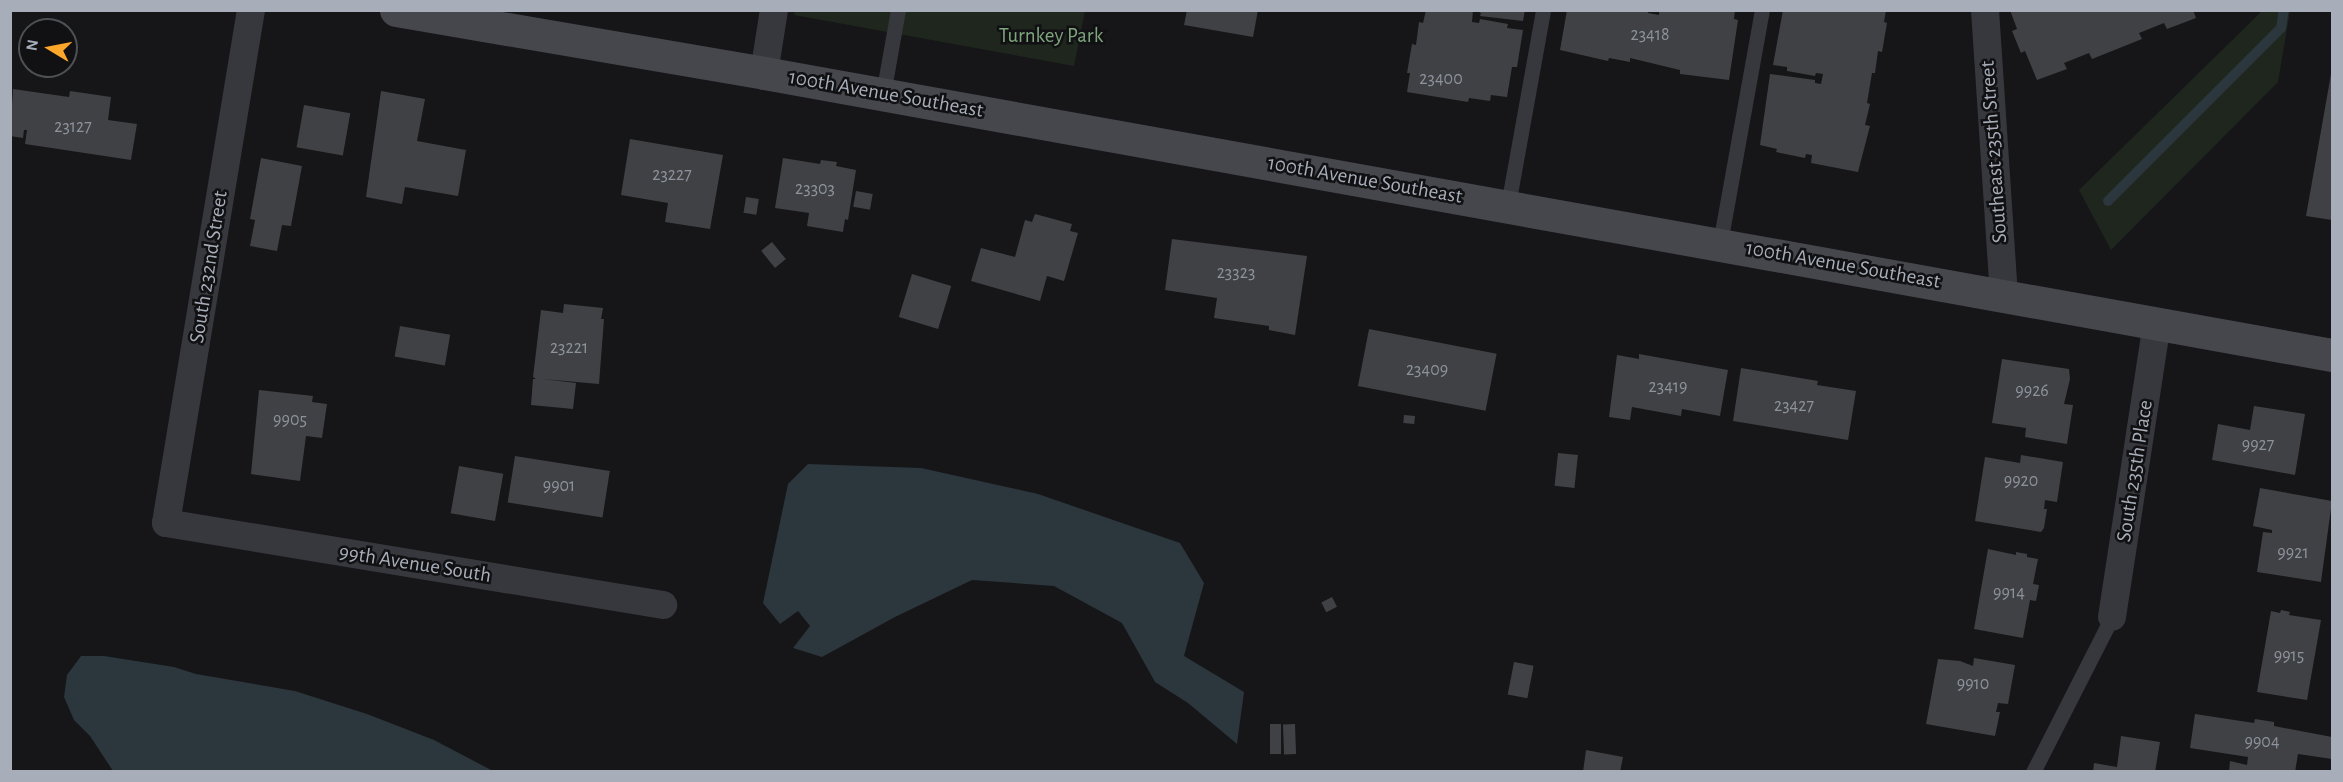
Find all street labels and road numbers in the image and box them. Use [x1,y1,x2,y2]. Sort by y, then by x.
street label: Southeast 235th Street [1975,60,2013,244]
street label: 100th Avenue Southeast [787,64,985,124]
street label: 100th Avenue Southeast [1266,150,1464,210]
street label: South 232nd Street [185,189,233,345]
street label: 100th Avenue Southeast [1744,235,1942,295]
street label: South 235th Place [2111,398,2159,544]
street label: 99th Avenue South [337,540,493,588]

